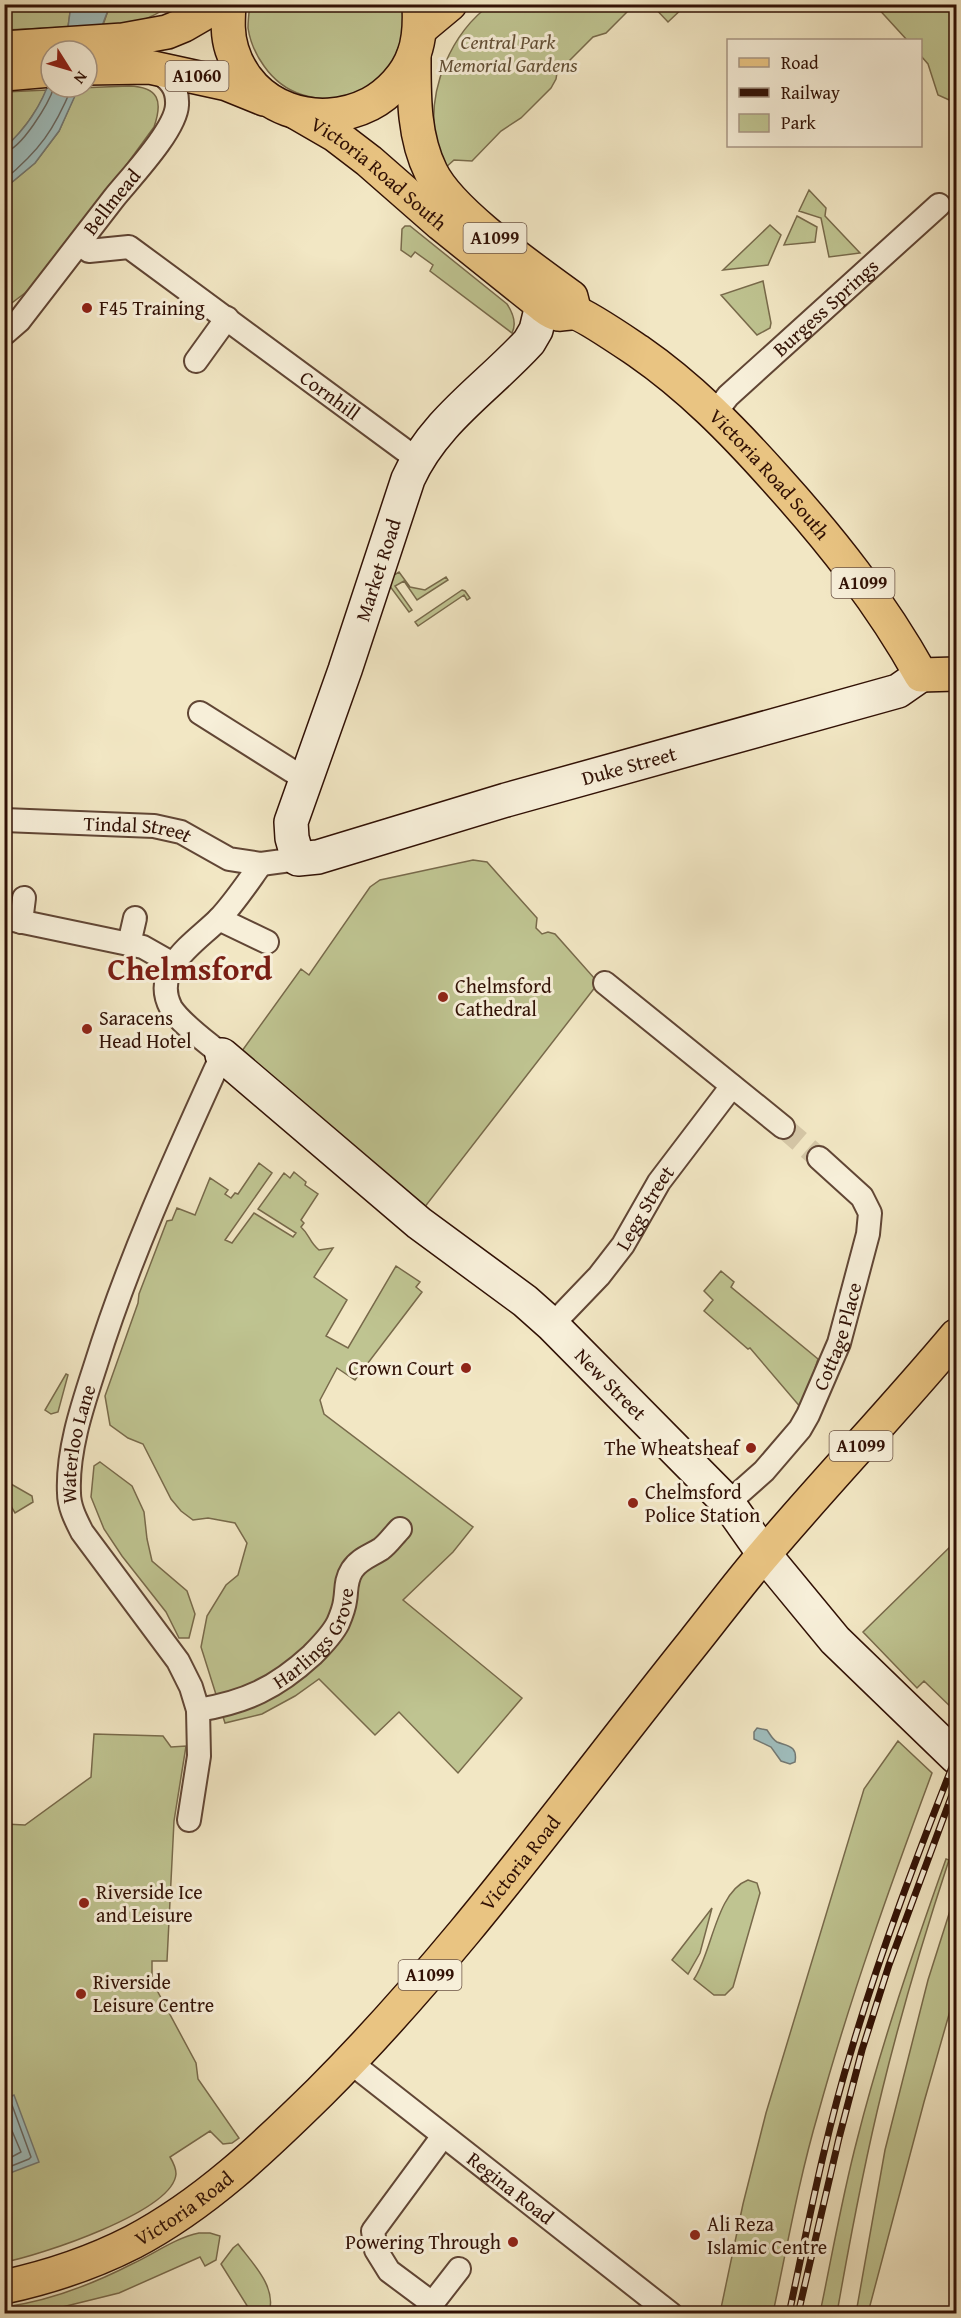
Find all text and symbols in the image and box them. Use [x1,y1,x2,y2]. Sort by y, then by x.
park label: Central Park Memorial Gardens [438,27,578,79]
north arrow [39,39,99,99]
legend [727,39,922,147]
text: Road [781,49,819,76]
road number: A1060 [166,61,228,91]
text: N [68,67,94,90]
text: Railway [781,79,840,106]
street label: Victoria Road South [306,109,454,237]
text: Park [781,109,817,136]
street label: Bellmead [76,162,147,241]
road number: A1099 [464,223,526,253]
street label: Burgess Springs [766,252,885,363]
place label: F45 Training [99,293,205,322]
marker: F45 Training [80,301,94,315]
street label: Cornhill [294,363,367,427]
street label: Victoria Road South [703,402,837,546]
street label: Market Road [347,514,408,625]
road number: A1099 [832,568,894,598]
street label: Duke Street [578,738,680,792]
street label: Tindal Street [83,808,198,849]
district label: Chelmsford [108,945,273,992]
place label: Chelmsford Cathedral [455,971,552,1023]
marker: Chelmsford Cathedral [436,990,450,1004]
place label: Saracens Head Hotel [99,1003,192,1055]
marker: Saracens Head Hotel [80,1022,94,1036]
street label: Legg Street [608,1159,681,1256]
street label: Cottage Place [805,1279,869,1395]
street label: New Street [568,1341,654,1427]
place label: Crown Court [348,1353,454,1382]
marker: Crown Court [459,1361,473,1375]
street label: Waterloo Lane [54,1381,102,1504]
road number: A1099 [830,1431,892,1461]
place label: The Wheatsheaf [604,1433,742,1462]
marker: The Wheatsheaf [744,1441,758,1455]
place label: Chelmsford Police Station [645,1477,760,1529]
marker: Chelmsford Police Station [626,1496,640,1510]
street label: Harlings Grove [267,1587,360,1695]
street label: Victoria Road [473,1809,567,1916]
place label: Riverside Ice and Leisure [96,1877,203,1929]
marker: Riverside Ice and Leisure [77,1896,91,1910]
road number: A1099 [398,1960,462,1990]
place label: Riverside Leisure Centre [93,1967,214,2019]
marker: Riverside Leisure Centre [74,1987,88,2001]
street label: Regina Road [461,2144,561,2231]
street label: Victoria Road [129,2163,240,2252]
place label: Ali Reza Islamic Centre [707,2209,827,2261]
place label: Powering Through [345,2227,501,2256]
marker: Ali Reza Islamic Centre [688,2228,702,2242]
marker: Powering Through [506,2235,520,2249]

